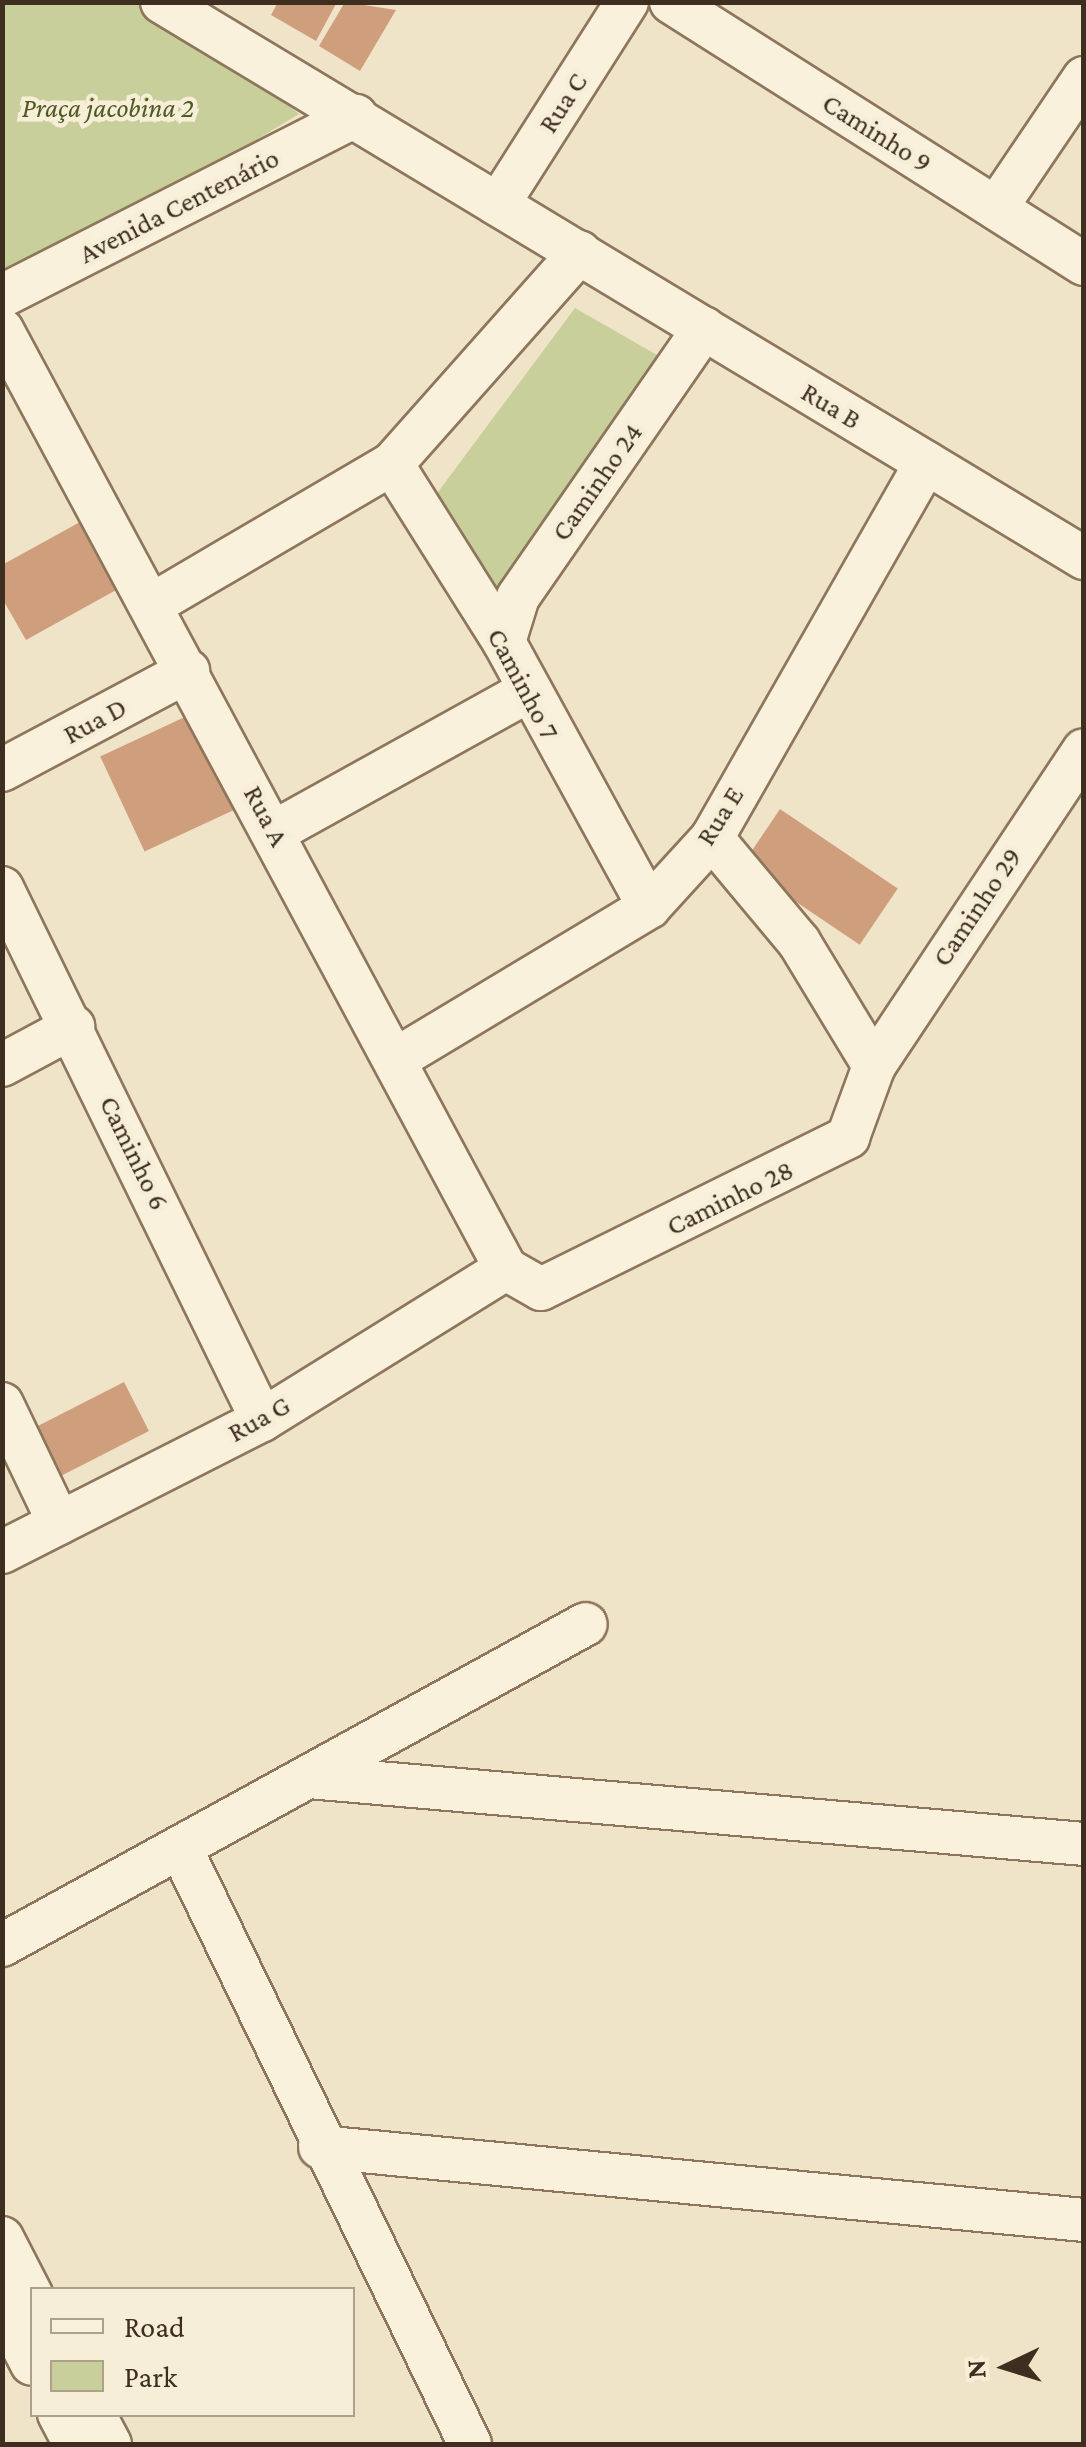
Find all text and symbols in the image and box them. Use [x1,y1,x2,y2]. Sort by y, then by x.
street label: Rua C [531,67,595,139]
street label: Caminho 9 [816,86,938,180]
park label: Praça jacobina 2 [22,91,194,125]
street label: Avenida Centenário [73,141,285,271]
street label: Rua B [795,375,867,437]
street label: Caminho 24 [544,417,650,547]
street label: Caminho 7 [480,623,566,745]
street label: Rua D [58,690,132,752]
street label: Rua A [236,780,296,852]
street label: Rua E [689,780,751,852]
street label: Caminho 29 [925,841,1029,973]
street label: Caminho 6 [92,1091,176,1215]
street label: Caminho 28 [661,1153,799,1243]
street label: Rua G [222,1388,296,1450]
legend [30,2287,355,2417]
text: Road [124,2310,185,2343]
north arrow [956,2317,1056,2417]
text: N [959,2359,992,2380]
text: Park [124,2360,177,2393]

